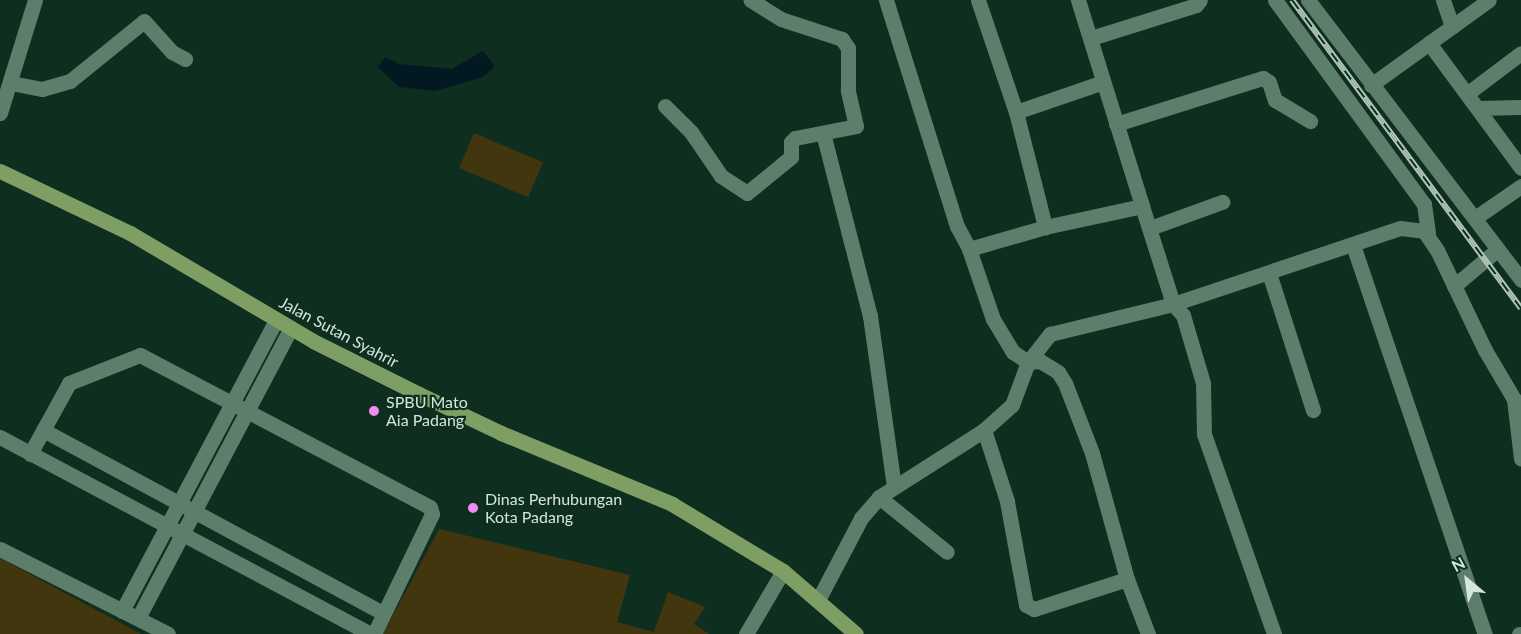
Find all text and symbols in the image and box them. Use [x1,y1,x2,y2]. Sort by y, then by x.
street label: Jalan Sutan Syahrir [276,293,402,371]
place label: SPBU Mato Aia Padang [386,392,468,430]
marker: SPBU Mato Aia Padang [367,404,381,418]
place label: Dinas Perhubungan Kota Padang [485,489,622,527]
marker: Dinas Perhubungan Kota Padang [466,501,480,515]
north arrow [1437,550,1497,610]
text: N [1448,553,1468,575]

